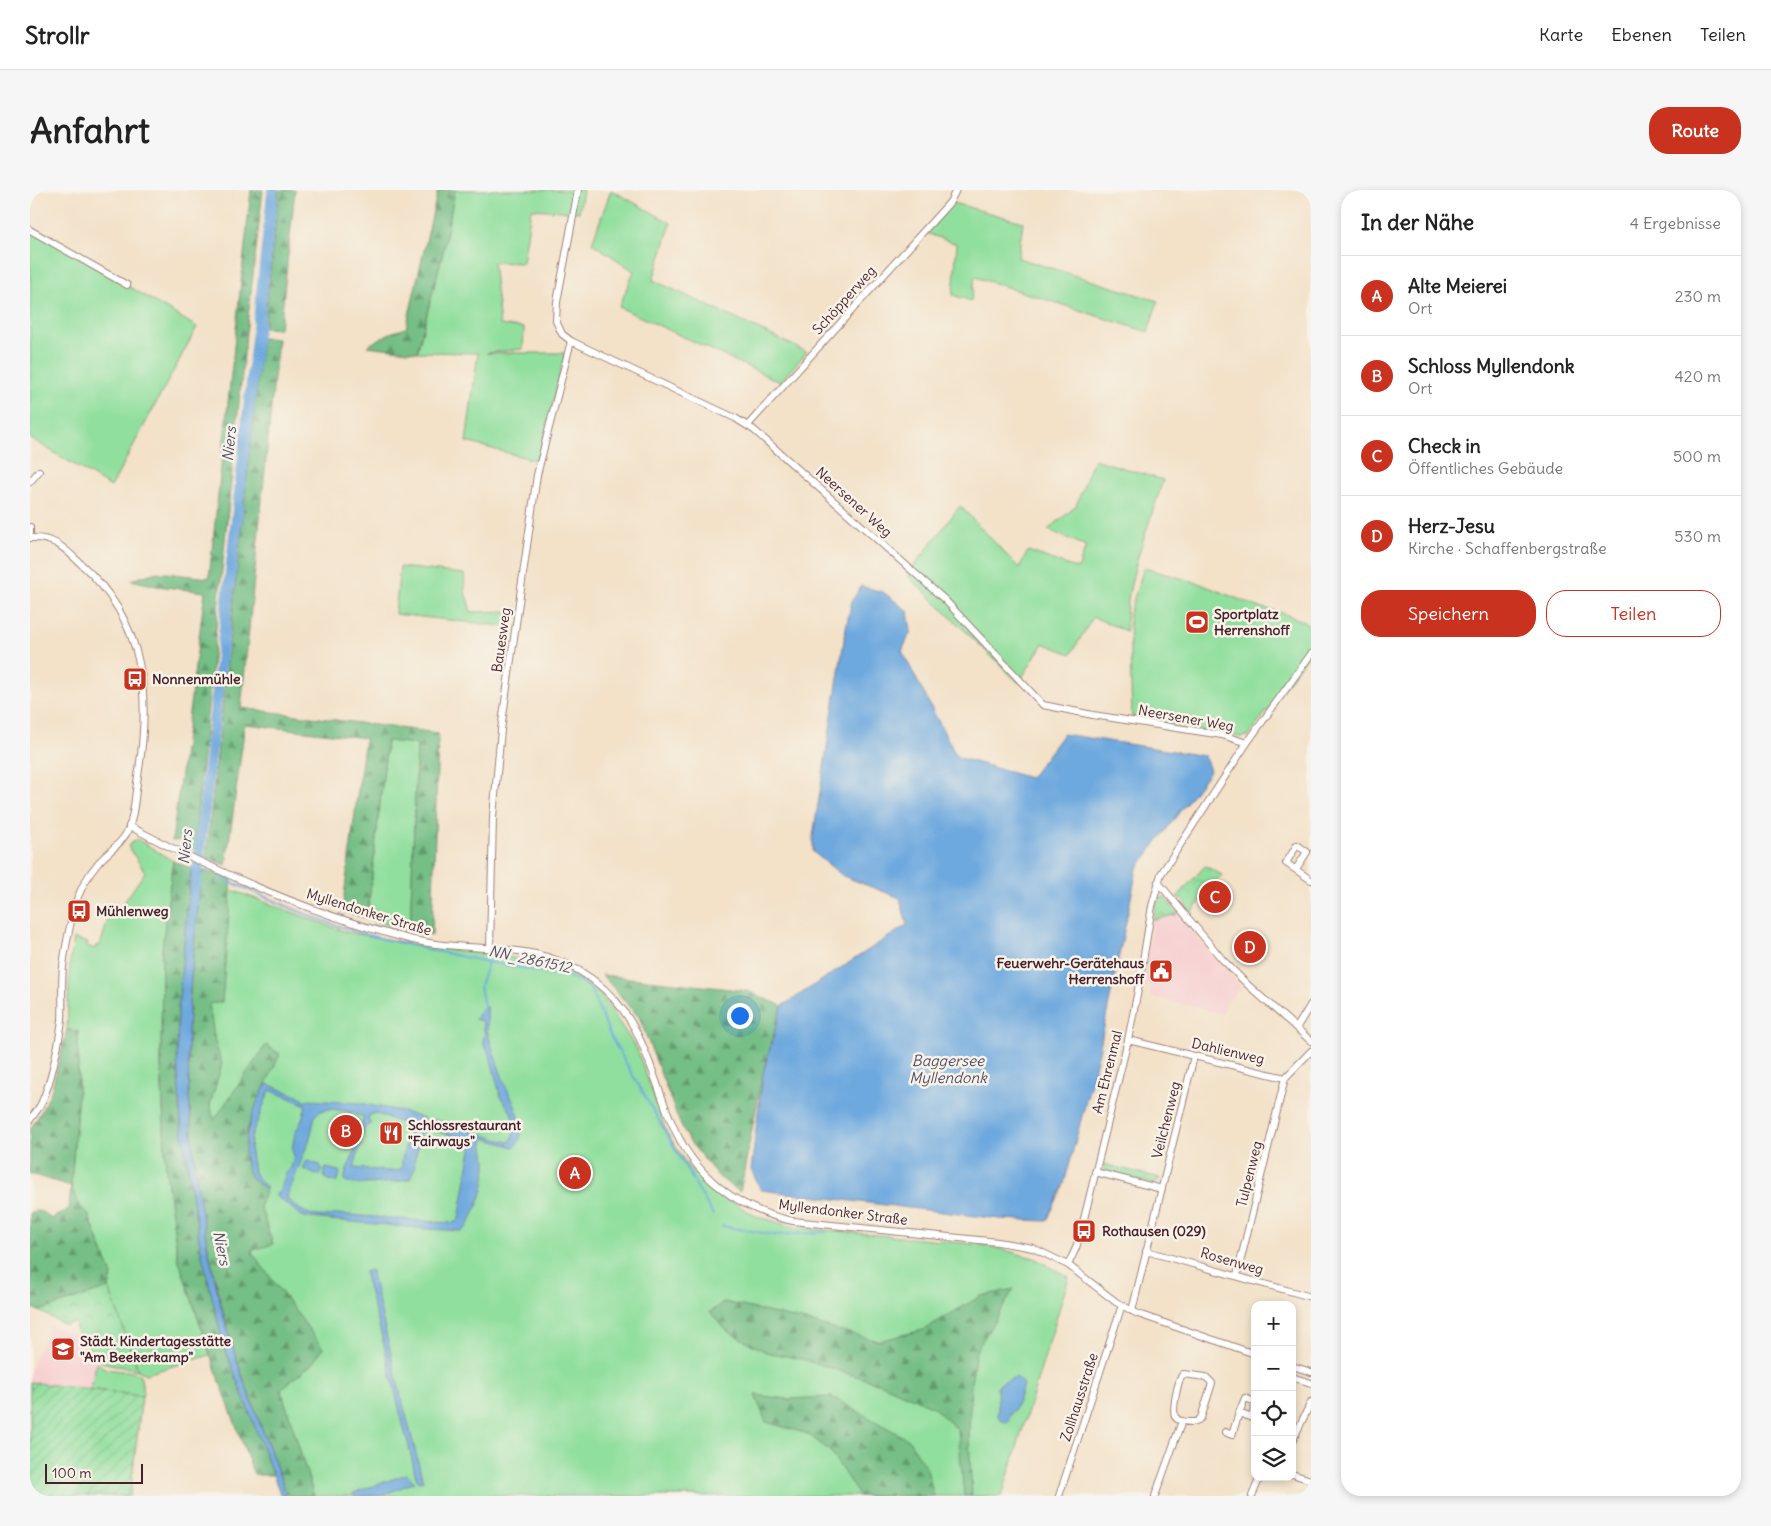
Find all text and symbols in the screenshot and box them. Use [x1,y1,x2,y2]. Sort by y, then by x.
text: Strollr [25,20,90,50]
text: Karte [1539,23,1583,46]
text: Ebenen [1611,23,1672,46]
text: Teilen [1700,23,1746,46]
button: Route [1649,107,1741,154]
text: Anfahrt [30,108,150,152]
text: In der Nähe [1361,209,1474,236]
text: 4 Ergebnisse [1630,213,1721,233]
street label: Schöpperweg [808,262,880,338]
text: Alte Meierei [1408,274,1507,298]
text: A [1372,286,1382,306]
text: 230 m [1675,286,1721,306]
text: Ort [1408,298,1432,318]
text: Schloss Myllendonk [1408,354,1574,378]
text: B [1372,366,1382,386]
text: 420 m [1675,366,1721,386]
text: Ort [1408,378,1432,398]
water label: Niers [218,425,240,462]
text: Check in [1408,434,1481,458]
text: C [1372,446,1382,466]
text: 500 m [1673,446,1721,466]
text: Öffentliches Gebäude [1408,458,1563,478]
street label: Neersener Weg [812,463,896,541]
text: Herz-Jesu [1408,514,1495,538]
text: D [1371,526,1383,546]
text: 530 m [1674,526,1721,546]
text: Kirche · Schaffenbergstraße [1408,538,1607,558]
button: Speichern [1361,590,1536,637]
button: Teilen [1546,590,1721,637]
place label: Sportplatz Herrenshoff [1214,605,1291,639]
street label: Bauesweg [488,606,514,674]
sports icon: Sportplatz Herrenshoff [1184,609,1210,635]
bus stop icon: Nonnenmühle [122,666,148,692]
place label: Nonnenmühle [152,670,241,688]
street label: Neersener Weg [1137,701,1235,735]
water label: Niers [174,828,196,865]
pin: C [1199,878,1231,916]
street label: Myllendonker Straße [304,884,434,940]
bus stop icon: Mühlenweg [66,898,92,924]
place label: Mühlenweg [96,902,169,920]
pin: D [1234,928,1266,966]
water label: NN_2861512 [487,941,575,977]
place label: Feuerwehr-Gerätehaus Herrenshoff [997,954,1145,988]
public building icon: Feuerwehr-Gerätehaus Herrenshoff [1148,958,1174,984]
your location [727,1003,753,1029]
street label: Am Ehrenmal [1088,1028,1126,1116]
street label: Dahlienweg [1190,1034,1266,1068]
water label: Baggersee Myllendonk [909,1051,988,1087]
street label: Veilchenweg [1148,1079,1184,1161]
pin: B [330,1112,362,1150]
place label: Schlossrestaurant "Fairways" [408,1116,521,1150]
restaurant icon: Schlossrestaurant "Fairways" [378,1120,404,1146]
street label: Tulpenweg [1232,1139,1266,1209]
pin: A [559,1154,591,1192]
street label: Myllendonker Straße [777,1195,909,1229]
bus stop icon: Rothausen (029) [1071,1218,1097,1244]
place label: Rothausen (029) [1102,1222,1206,1240]
water label: Niers [209,1229,235,1268]
street label: Rosenweg [1198,1243,1266,1279]
map controls [1251,1301,1296,1481]
button: + [1251,1301,1296,1346]
place label: Städt. Kindertagesstätte "Am Beekerkamp" [80,1332,231,1366]
school or university icon: Städt. Kindertagesstätte "Am Beekerkamp" [50,1336,76,1362]
button: − [1251,1346,1296,1391]
street label: Zollhausstraße [1056,1350,1102,1444]
button: locate [1251,1391,1296,1436]
button: layers [1251,1436,1296,1481]
scale bar [45,1461,142,1484]
text: 100 m [52,1464,92,1482]

